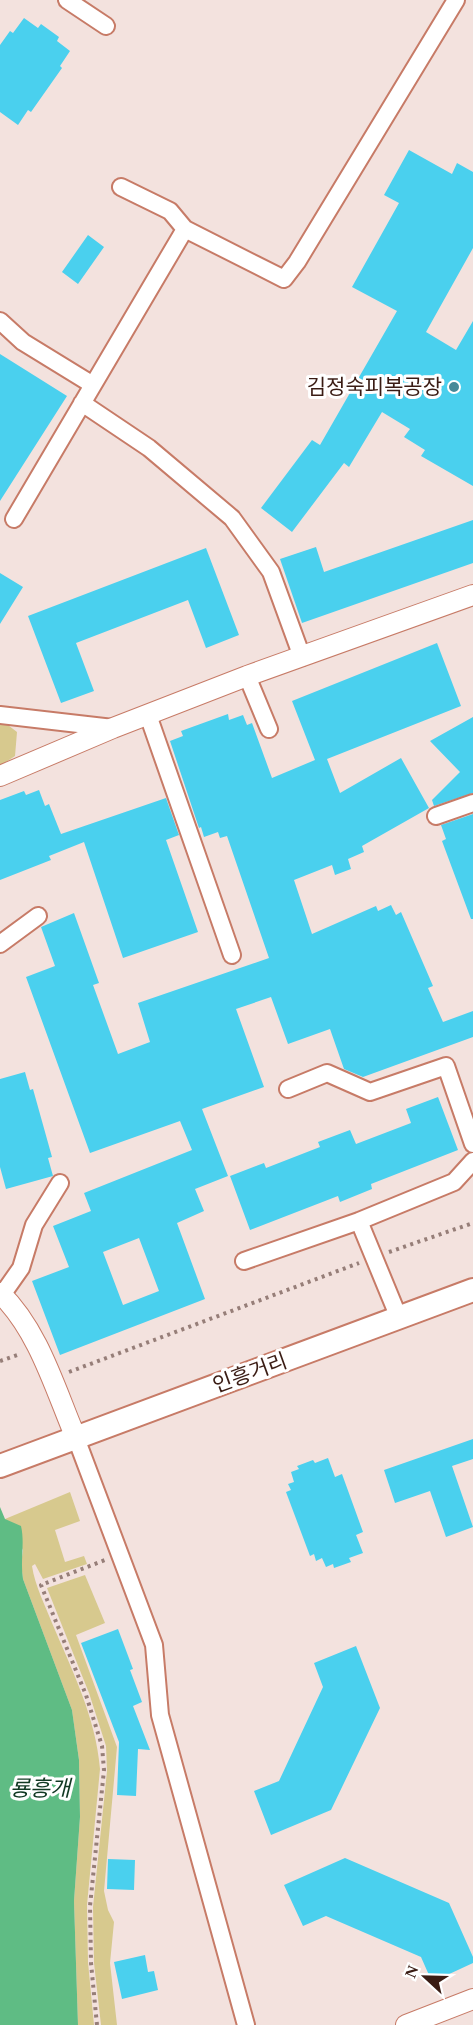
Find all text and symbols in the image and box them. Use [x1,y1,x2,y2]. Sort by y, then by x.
place label: 김정숙피복공장 [307,375,442,399]
marker: 김정숙피복공장 [447,380,461,394]
street label: 인흥거리 [210,1349,290,1397]
water label: 룡흥개 [10,1776,73,1801]
north arrow [395,1947,455,2007]
text: N [402,1963,422,1980]

